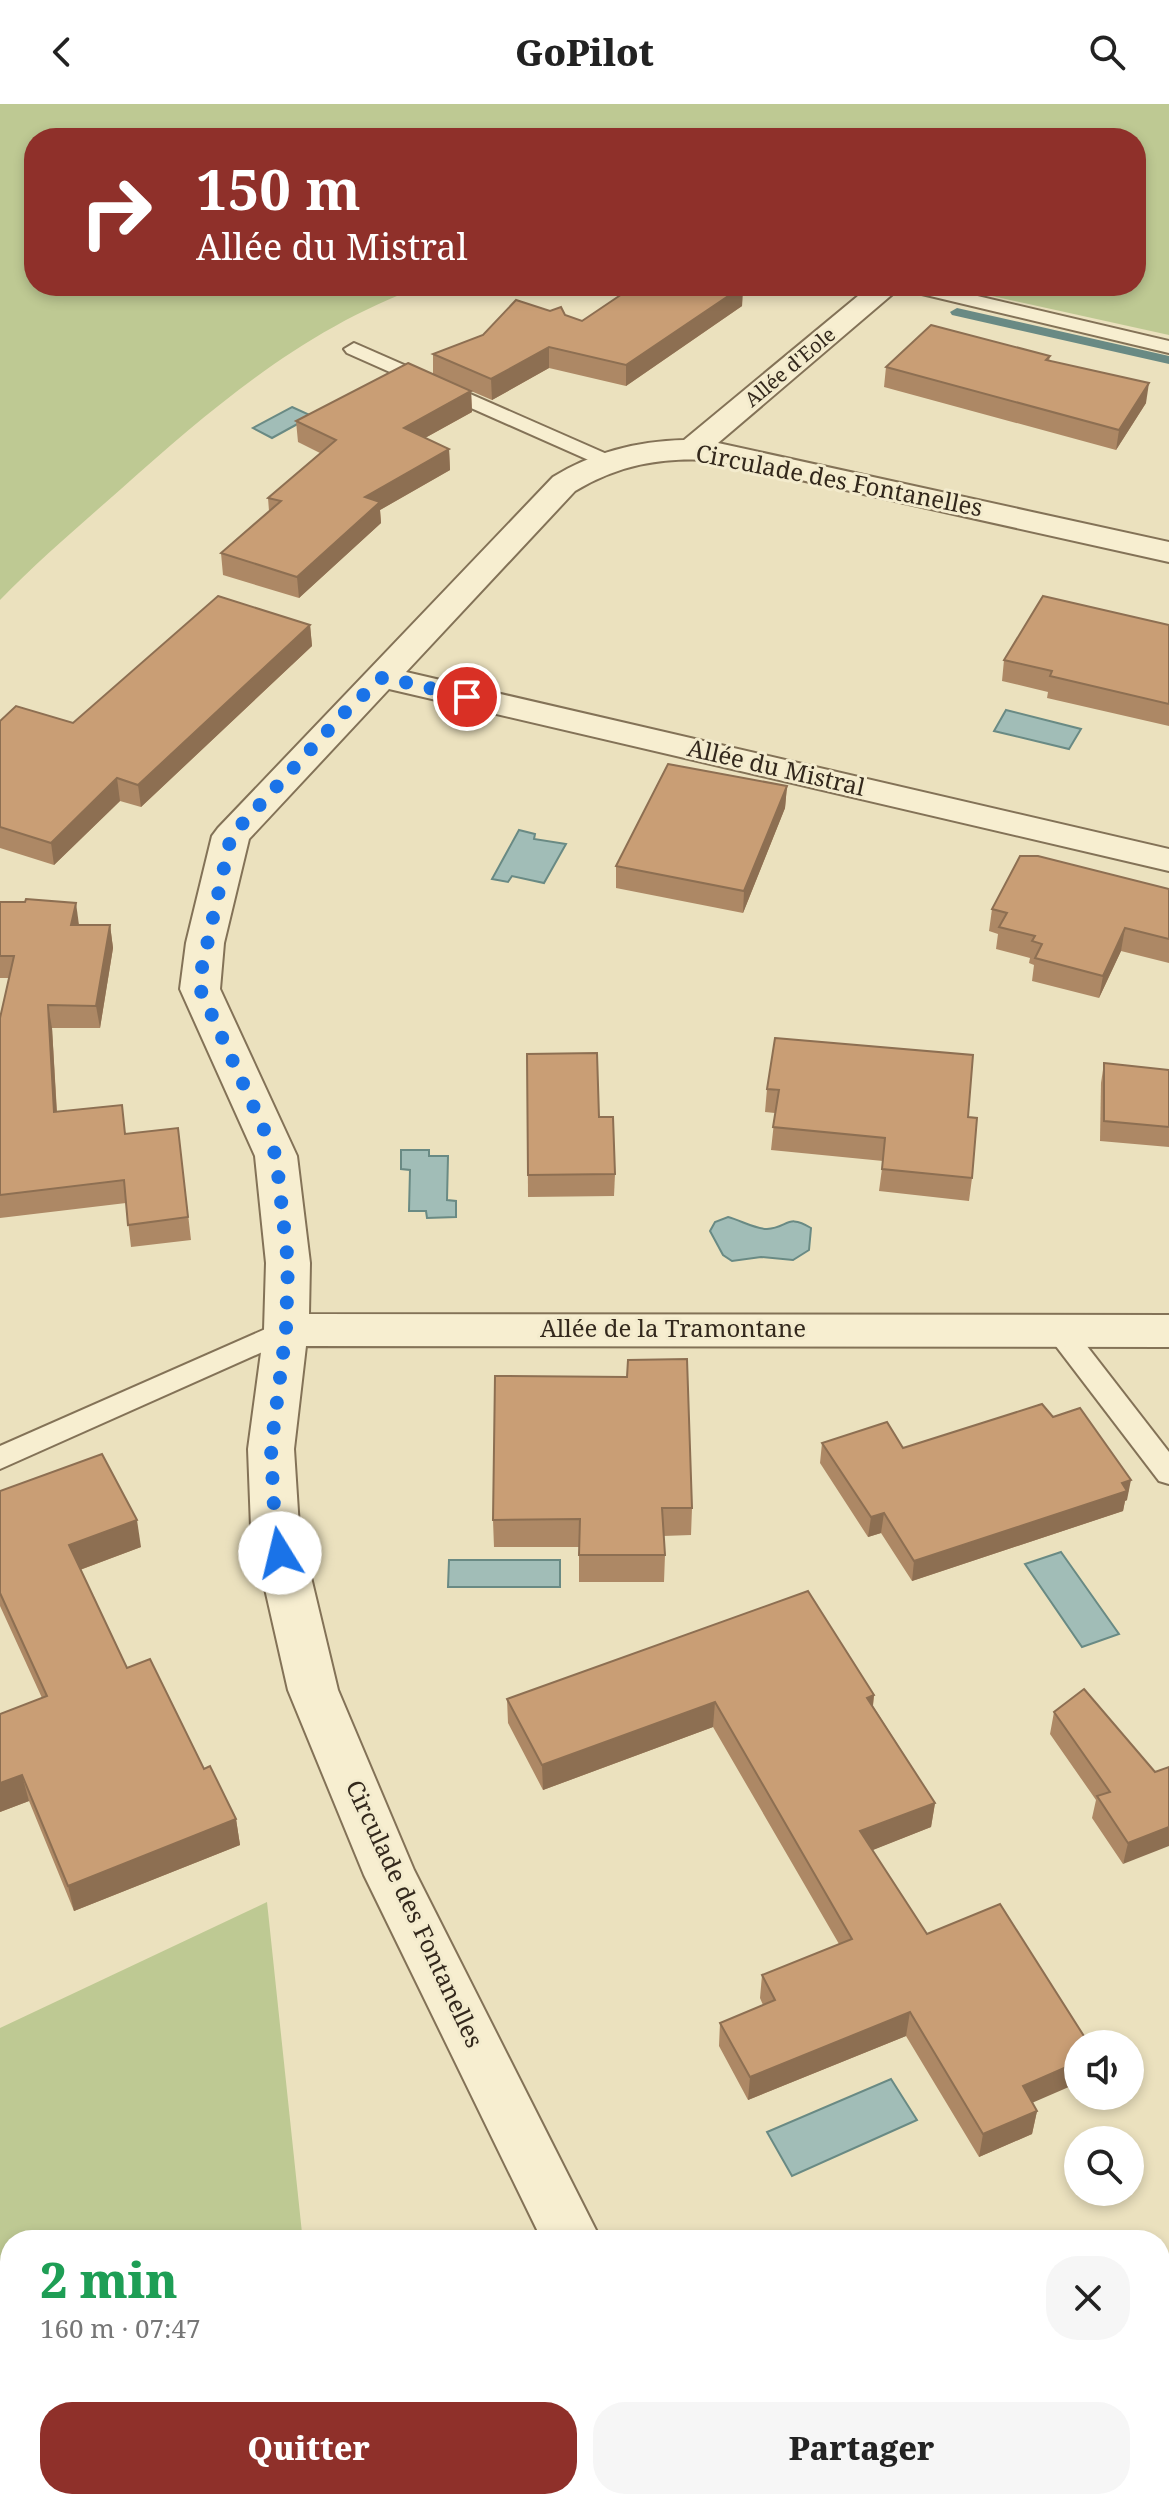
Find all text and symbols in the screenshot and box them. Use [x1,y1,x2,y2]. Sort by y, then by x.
text: GoPilot [515,28,654,77]
icon: back [40,30,84,74]
icon: search [1085,30,1129,74]
text: 150 m [196,150,361,226]
icon: right [64,160,168,264]
text: Allée du Mistral [196,222,468,271]
street label: Allée d'Eole [739,321,841,413]
street label: Circulade des Fontanelles [693,436,986,524]
pin [433,663,501,731]
icon: arrive [445,675,489,719]
street label: Allée du Mistral [684,730,869,803]
street label: Allée de la Tramontane [540,1311,806,1344]
position arrow [238,1511,322,1595]
street label: Circulade des Fontanelles [339,1774,492,2052]
map controls [1064,2030,1144,2206]
button: sound [1064,2030,1144,2110]
button: search [1064,2126,1144,2206]
text: 2 min [40,2247,178,2312]
button: close [1046,2256,1130,2340]
text: 160 m · 07:47 [40,2310,201,2346]
button: Quitter [40,2402,577,2494]
button: Partager [593,2402,1130,2494]

